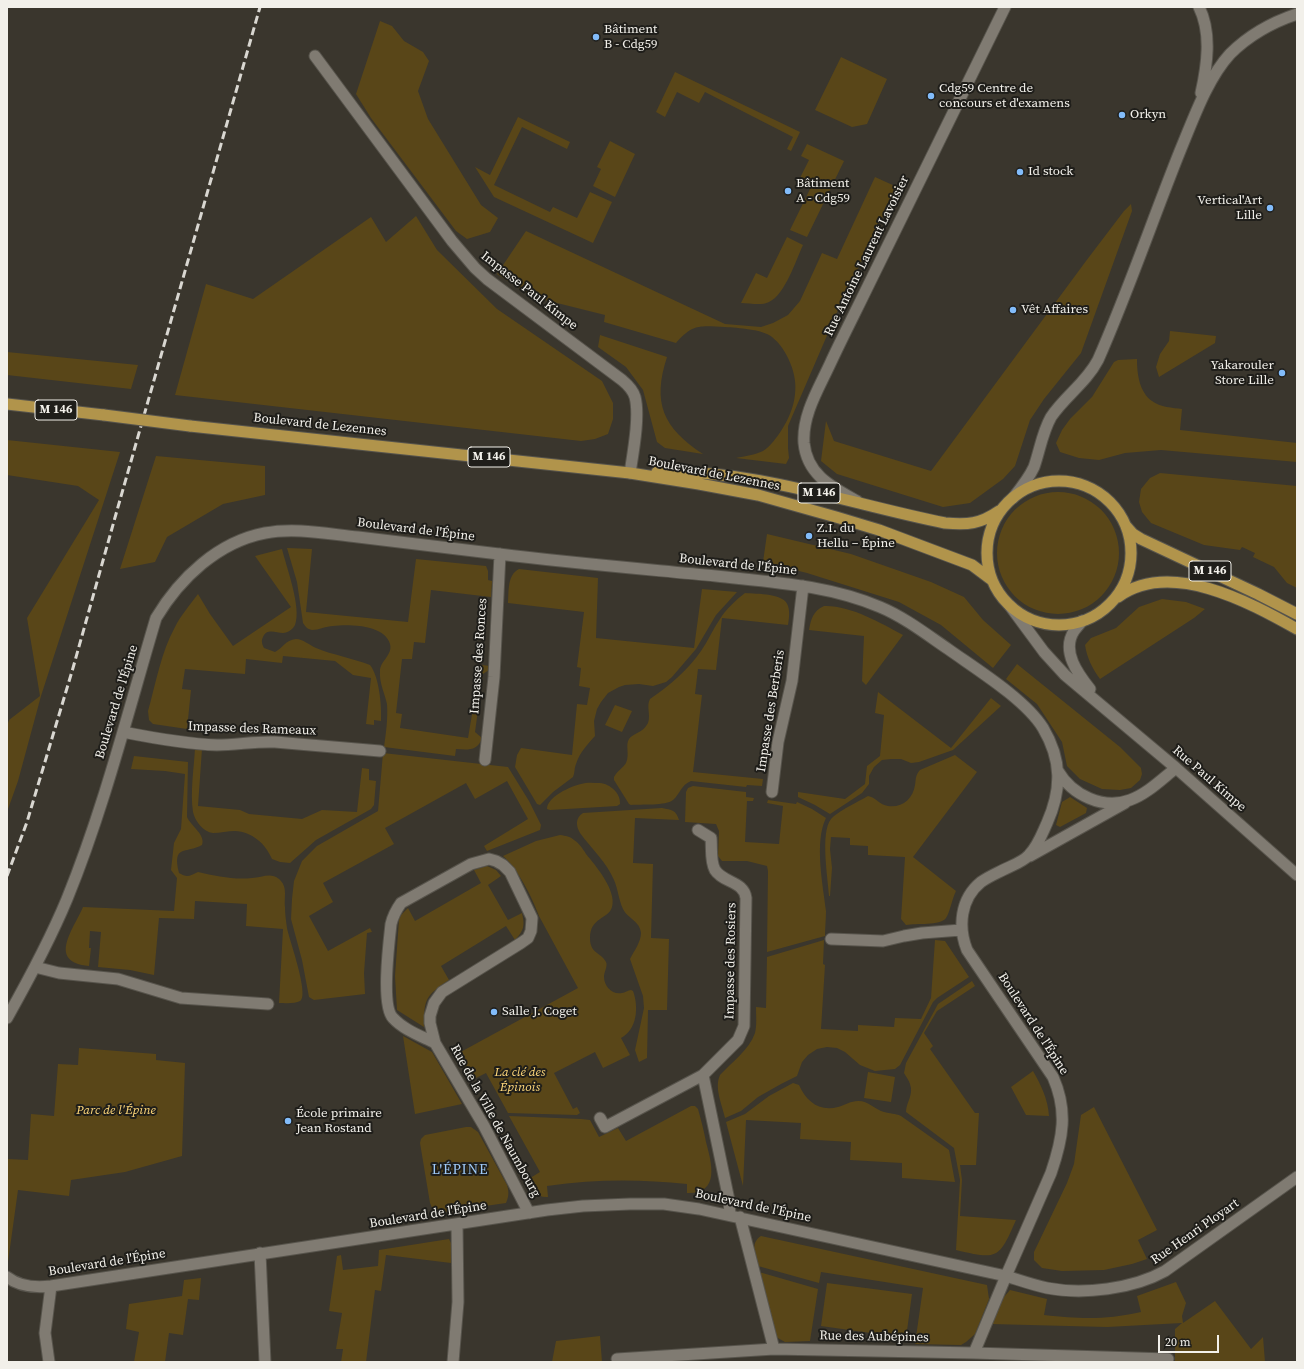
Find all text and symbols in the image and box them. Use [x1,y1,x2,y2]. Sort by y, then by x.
place label: Bâtiment B - Cdg59 [604,22,657,53]
marker: Bâtiment B - Cdg59 [591,32,601,42]
place label: Cdg59 Centre de concours et d'examens [939,81,1070,112]
marker: Cdg59 Centre de concours et d'examens [926,91,936,101]
place label: Orkyn [1130,107,1166,123]
marker: Orkyn [1117,110,1127,120]
place label: Id stock [1028,164,1073,180]
marker: Id stock [1015,167,1025,177]
street label: Rue Antoine Laurent Lavoisier [821,173,913,339]
place label: Bâtiment A - Cdg59 [796,176,850,207]
marker: Bâtiment A - Cdg59 [783,186,793,196]
place label: Vertical'Art Lille [1197,193,1262,224]
marker: Vertical'Art Lille [1265,203,1275,213]
street label: Impasse Paul Kimpe [478,248,580,334]
place label: Vêt Affaires [1021,302,1088,318]
marker: Vêt Affaires [1008,305,1018,315]
place label: Yakarouler Store Lille [1211,358,1274,389]
marker: Yakarouler Store Lille [1277,368,1287,378]
road number: M 146 [35,400,77,420]
street label: Boulevard de Lezennes [253,410,387,440]
road number: M 146 [468,447,510,467]
street label: Boulevard de Lezennes [647,454,781,494]
road number: M 146 [798,483,840,503]
street label: Boulevard de l'Épine [356,515,476,545]
place label: Z.I. du Hellu – Épine [817,521,895,552]
marker: Z.I. du Hellu – Épine [804,531,814,541]
street label: Boulevard de l'Épine [678,551,798,579]
road number: M 146 [1189,561,1231,581]
street label: Impasse des Ronces [467,598,491,714]
street label: Boulevard de l'Épine [92,643,142,761]
street label: Impasse des Berberis [754,649,788,773]
street label: Impasse des Rameaux [188,719,316,739]
street label: Rue Paul Kimpe [1169,743,1249,815]
street label: Impasse des Rosiers [722,902,740,1020]
street label: Boulevard de l'Épine [994,970,1072,1078]
place label: Salle J. Coget [502,1004,577,1020]
marker: Salle J. Coget [489,1007,499,1017]
street label: Rue de la Ville de Naumbourg [446,1042,544,1200]
park label: La clé des Épinois [495,1065,545,1096]
park label: Parc de l'Épine [76,1103,156,1119]
place label: École primaire Jean Rostand [296,1106,382,1137]
marker: École primaire Jean Rostand [283,1116,293,1126]
district label: L'ÉPINE [432,1162,488,1178]
street label: Boulevard de l'Épine [693,1186,813,1226]
street label: Rue Henri Ployart [1148,1196,1242,1268]
street label: Boulevard de l'Épine [368,1198,488,1232]
street label: Boulevard de l'Épine [47,1246,167,1280]
scale bar [1160,1327,1221,1353]
street label: Rue des Aubépines [819,1328,929,1346]
text: 20 m [1165,1334,1191,1350]

